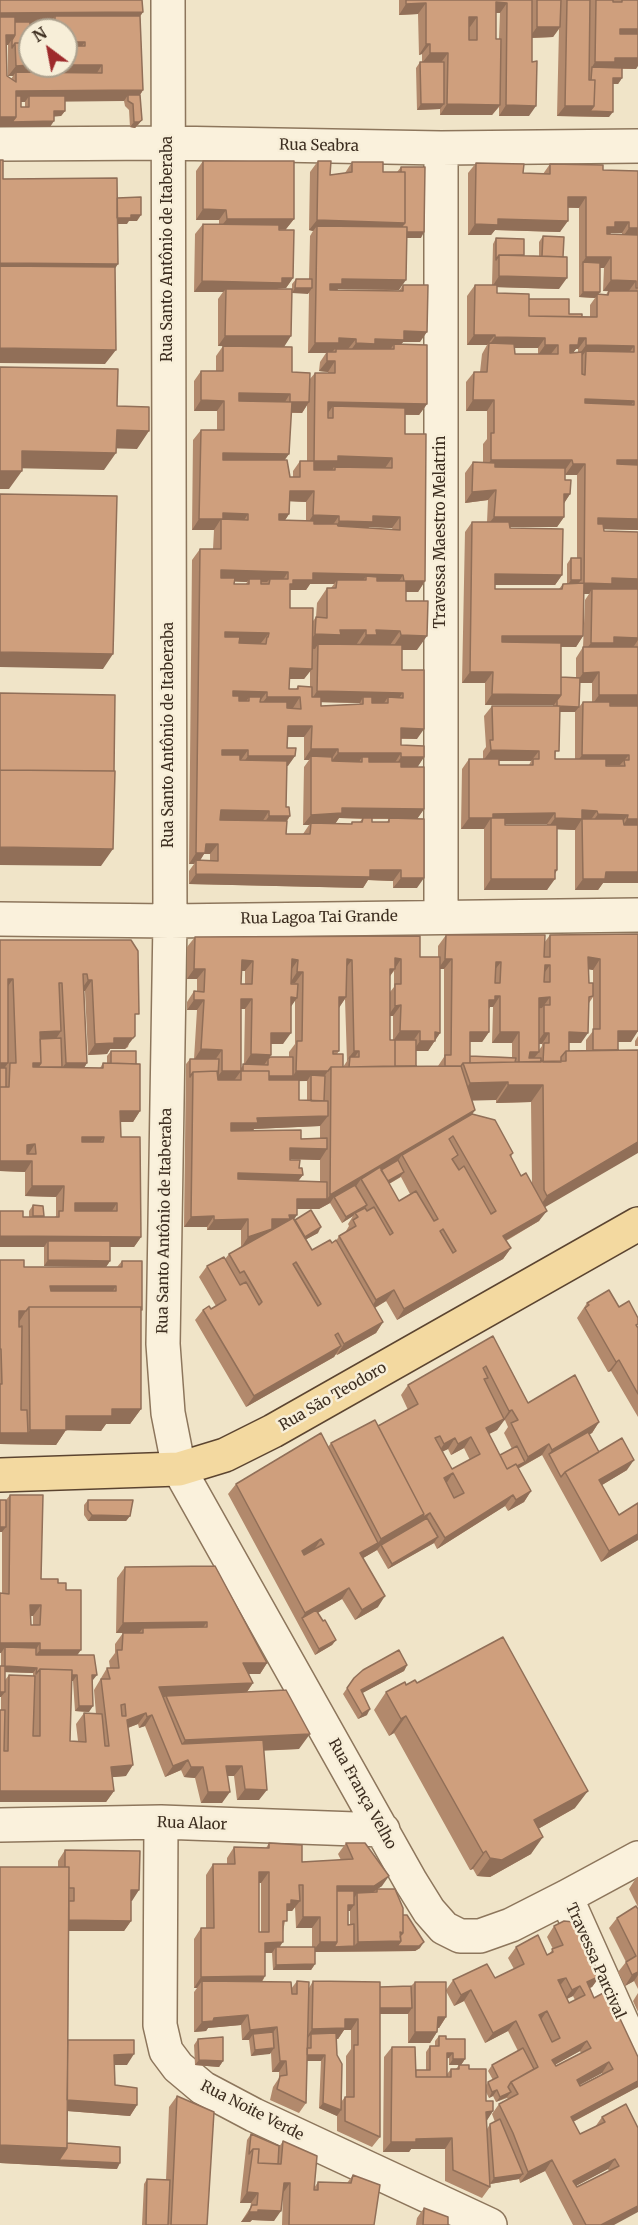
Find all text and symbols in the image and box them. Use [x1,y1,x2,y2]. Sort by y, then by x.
north arrow [18,18,78,78]
text: N [29,23,50,46]
street label: Rua Santo Antônio de Itaberaba [159,136,177,362]
street label: Rua Seabra [279,136,359,156]
street label: Travessa Maestro Melatrin [432,435,450,629]
street label: Rua Santo Antônio de Itaberaba [160,622,178,848]
street label: Rua Lagoa Tai Grande [240,908,398,928]
street label: Rua Santo Antônio de Itaberaba [154,1108,176,1334]
street label: Rua São Teodoro [276,1359,390,1435]
street label: Rua França Velho [324,1735,400,1853]
street label: Rua Alaor [157,1814,227,1834]
street label: Travessa Parcival [561,1900,629,2022]
street label: Rua Noite Verde [197,2077,307,2145]

